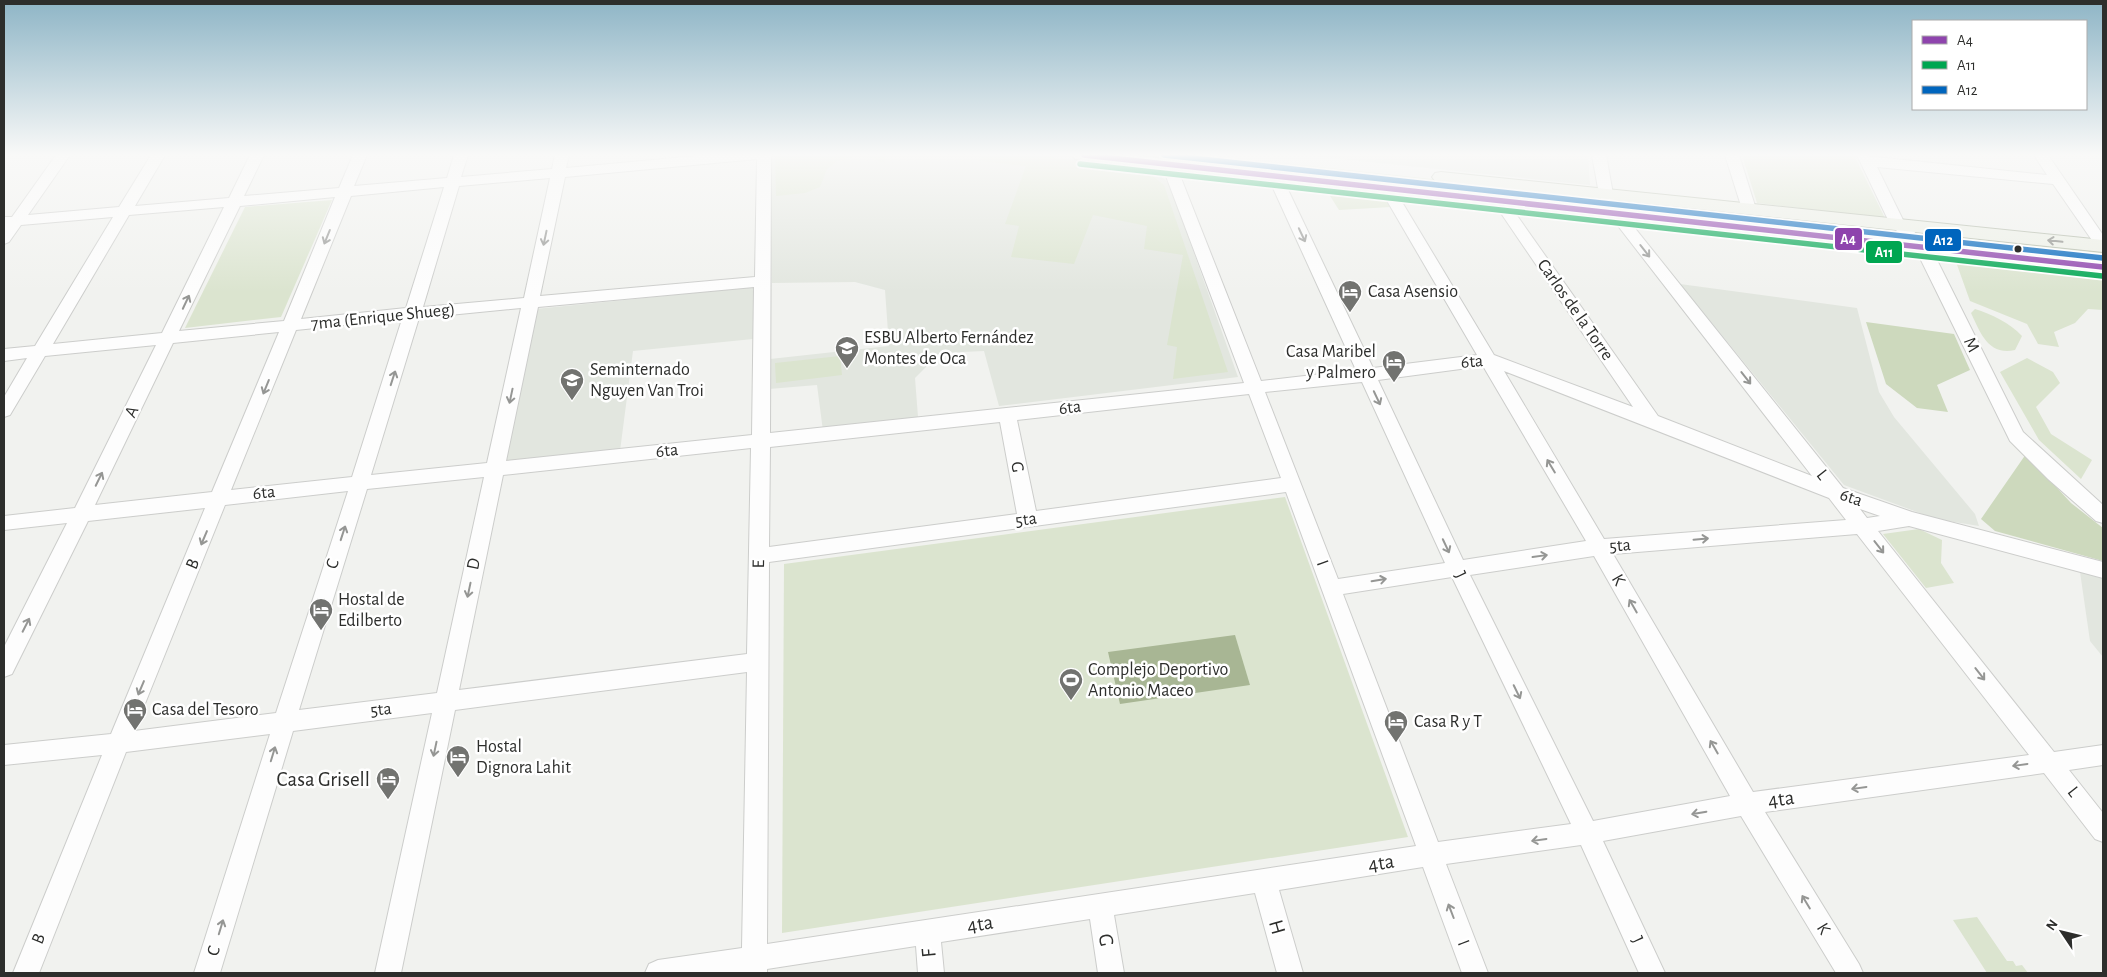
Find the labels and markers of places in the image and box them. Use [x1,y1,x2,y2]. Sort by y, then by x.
unlabelled marker [2013,244,2023,254]
hotel icon: Casa Asensio [1337,279,1363,313]
place label: Casa Asensio [1368,283,1458,301]
place label: ESBU Alberto Fernández Montes de Oca [864,329,1034,368]
school or university icon: ESBU Alberto Fernández Montes de Oca [834,335,860,369]
place label: Casa Maribel y Palmero [1286,343,1376,382]
hotel icon: Casa Maribel y Palmero [1381,349,1407,383]
place label: Seminternado Nguyen Van Troi [590,361,704,400]
school or university icon: Seminternado Nguyen Van Troi [559,367,585,401]
place label: Hostal de Edilberto [338,591,405,630]
hotel icon: Hostal de Edilberto [308,597,334,631]
place label: Complejo Deportivo Antonio Maceo [1088,661,1229,700]
sports icon: Complejo Deportivo Antonio Maceo [1058,667,1084,701]
hotel icon: Casa del Tesoro [122,697,148,731]
place label: Casa del Tesoro [152,701,259,719]
hotel icon: Casa R y T [1383,709,1409,743]
place label: Casa R y T [1414,713,1482,731]
place label: Hostal Dignora Lahit [476,738,571,777]
hotel icon: Hostal Dignora Lahit [445,744,471,778]
hotel icon: Casa Grisell [375,766,401,800]
place label: Casa Grisell [277,769,370,790]

